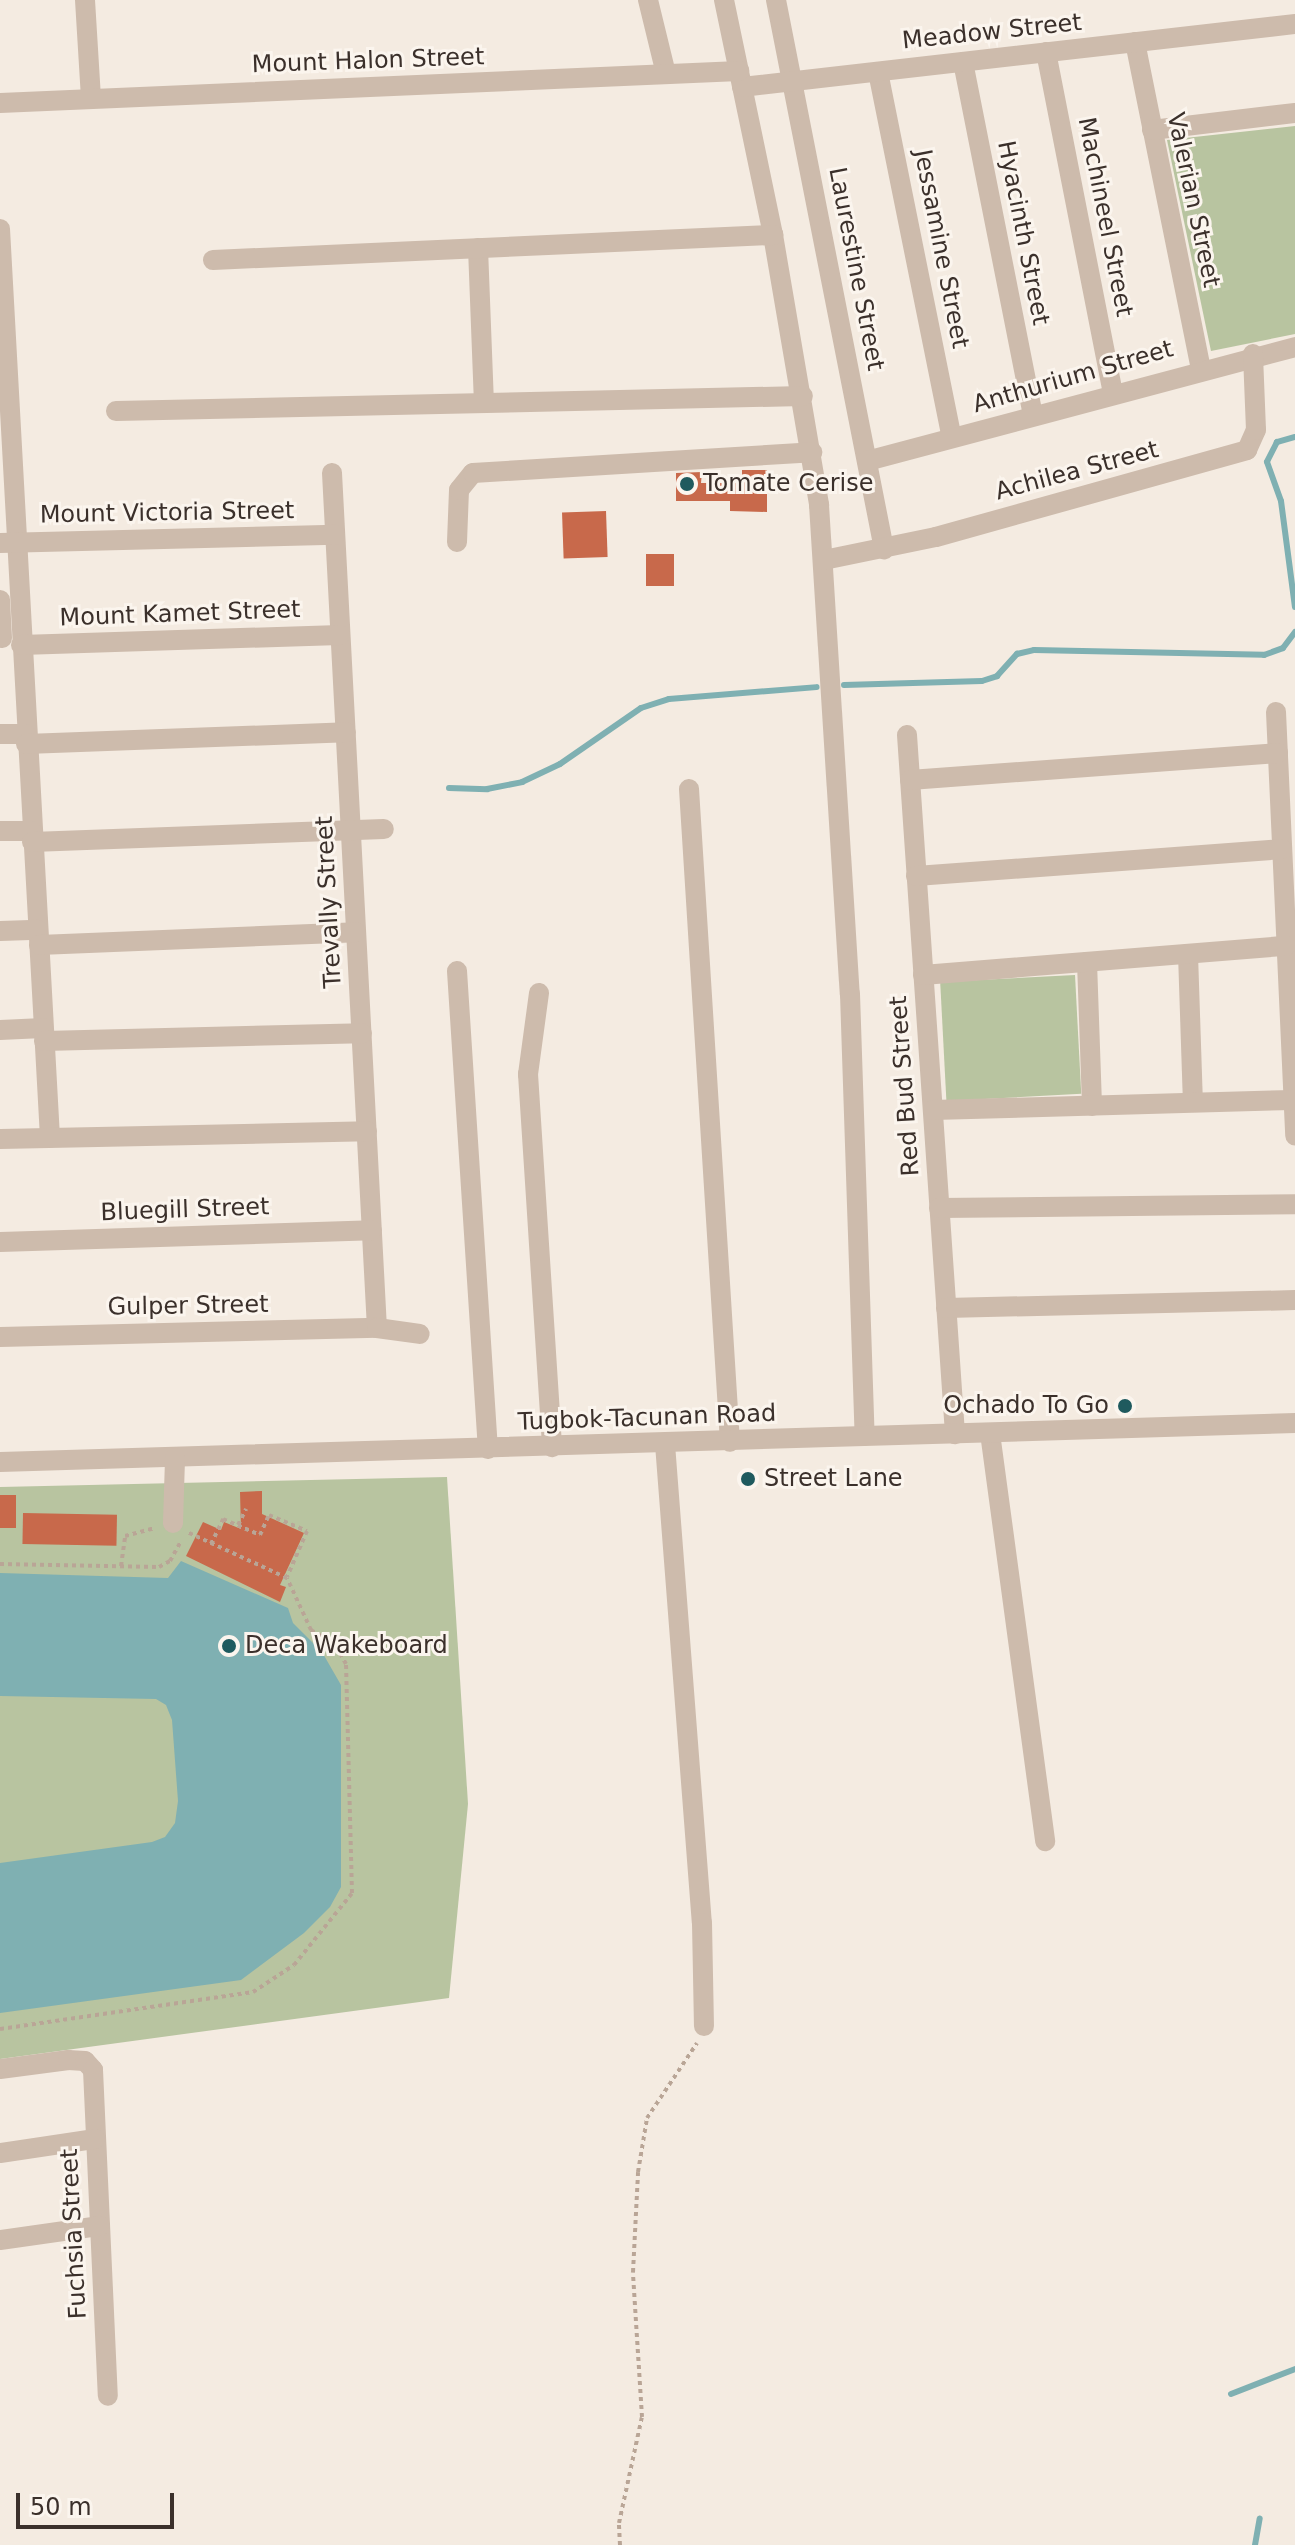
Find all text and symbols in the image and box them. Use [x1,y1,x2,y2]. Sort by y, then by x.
street label: Meadow Street [901,8,1083,56]
street label: Mount Halon Street [251,43,485,79]
street label: Valerian Street [1160,110,1226,290]
street label: Machineel Street [1072,115,1138,319]
street label: Hyacinth Street [991,138,1055,328]
street label: Jessamine Street [908,147,974,351]
street label: Laurestine Street [822,165,890,373]
street label: Anthurium Street [969,335,1177,419]
street label: Achilea Street [992,435,1162,507]
place label: Tomate Cerise [703,470,873,498]
marker: Tomate Cerise [678,475,696,493]
street label: Mount Victoria Street [40,496,294,530]
street label: Mount Kamet Street [59,595,301,633]
street label: Trevally Street [310,815,348,989]
street label: Red Bud Street [884,995,926,1177]
street label: Bluegill Street [100,1193,270,1227]
street label: Gulper Street [107,1290,269,1322]
place label: Ochado To Go [943,1392,1109,1420]
marker: Ochado To Go [1116,1397,1134,1415]
street label: Tugbok-Tacunan Road [517,1399,777,1437]
place label: Street Lane [764,1465,903,1493]
marker: Street Lane [739,1470,757,1488]
place label: Deca Wakeboard [245,1632,448,1660]
marker: Deca Wakeboard [220,1637,238,1655]
street label: Fuchsia Street [55,2148,93,2320]
scale bar [20,2477,178,2527]
text: 50 m [30,2493,92,2521]

